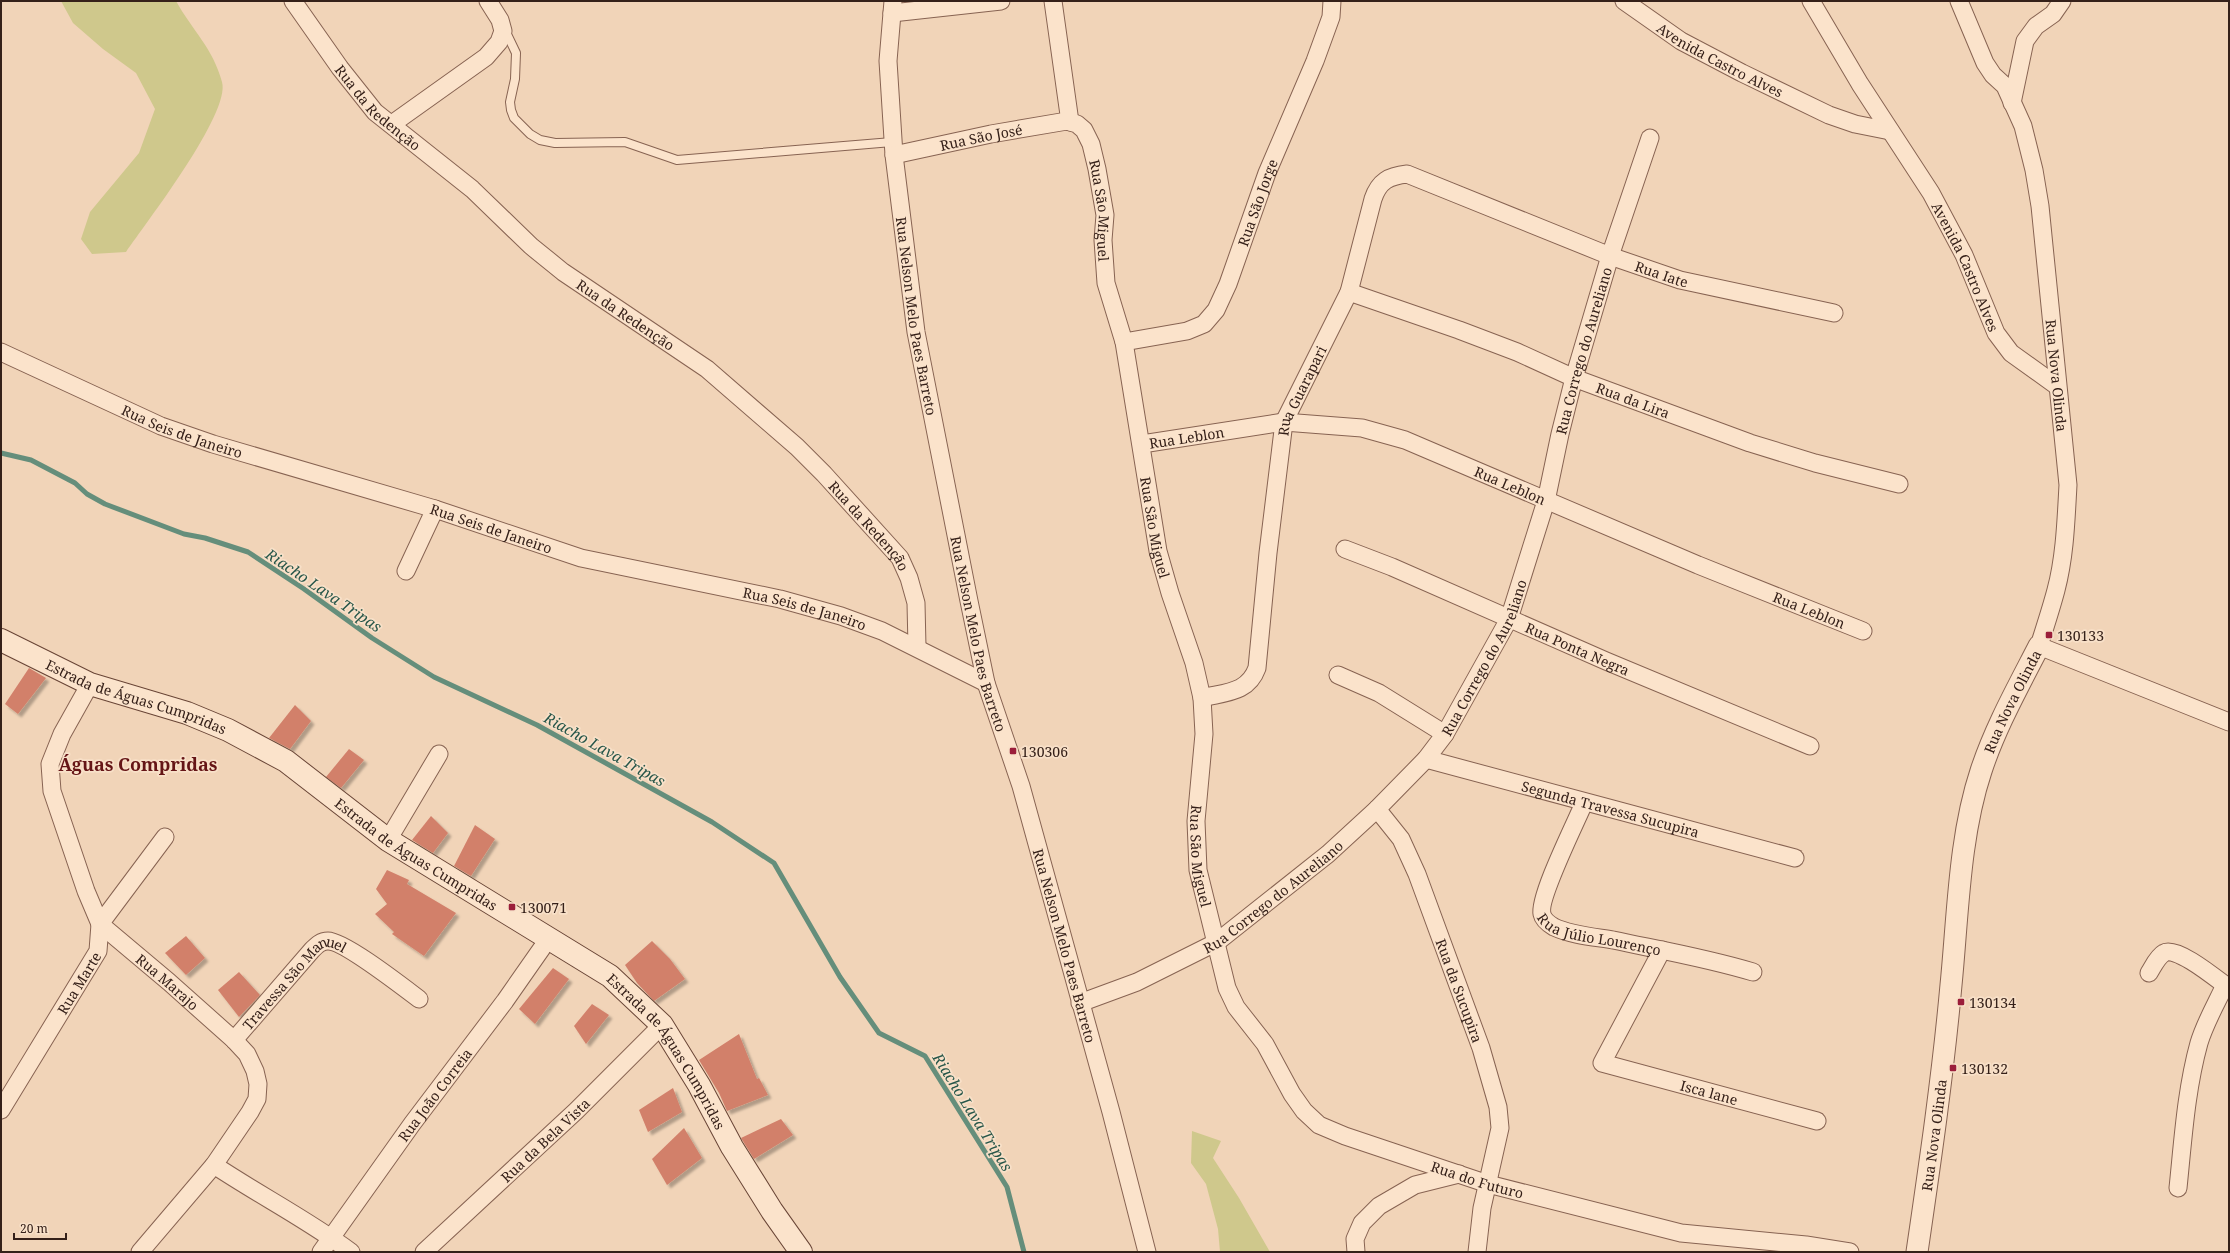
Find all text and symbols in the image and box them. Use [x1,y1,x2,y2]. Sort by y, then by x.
street label: Avenida Castro Alves [1654,18,1786,101]
street label: Rua da Redenção [331,60,425,154]
street label: Rua São José [938,119,1024,154]
street label: Rua São Jorge [1233,156,1282,249]
street label: Rua São Miguel [1085,157,1114,262]
street label: Avenida Castro Alves [1928,198,2004,334]
street label: Rua Nelson Melo Paes Barreto [892,216,942,417]
street label: Rua Iate [1633,256,1690,291]
street label: Rua Corrego do Aureliano [1551,265,1616,436]
street label: Rua da Redenção [573,275,679,354]
street label: Rua Nova Olinda [2042,318,2072,433]
street label: Rua Guarapari [1273,342,1330,437]
street label: Rua da Lira [1594,378,1673,422]
street label: Rua Seis de Janeiro [119,400,245,462]
street label: Rua Leblon [1148,422,1225,452]
street label: Rua Leblon [1472,461,1549,509]
street label: Rua São Miguel [1137,475,1175,581]
street label: Rua da Redenção [825,476,914,574]
street label: Rua Seis de Janeiro [428,499,555,557]
street label: Rua Nelson Melo Paes Barreto [947,534,1011,734]
water label: Riacho Lava Tripas [261,543,386,636]
street label: Rua Corrego do Aureliano [1437,577,1530,739]
street label: Rua Seis de Janeiro [741,582,869,634]
street label: Rua Leblon [1771,587,1848,632]
street label: Rua Ponta Negra [1523,617,1633,679]
place label: 130133 [2057,626,2104,645]
marker: 130133 [2044,630,2054,640]
street label: Rua Nova Olinda [1979,646,2045,756]
street label: Estrada de Águas Cumpridas [43,654,230,738]
water label: Riacho Lava Tripas [540,707,669,791]
place label: 130306 [1021,742,1068,761]
marker: 130306 [1008,746,1018,756]
district label: Águas Compridas [59,752,218,776]
street label: Segunda Travessa Sucupira [1520,776,1701,841]
street label: Estrada de Águas Cumpridas [331,793,501,914]
street label: Rua São Miguel [1186,804,1216,909]
street label: Rua Corrego do Aureliano [1200,836,1347,957]
street label: Rua Nelson Melo Paes Barreto [1029,846,1101,1045]
place label: 130071 [520,898,567,917]
marker: 130071 [507,902,517,912]
street label: Rua Júlio Lourenço [1533,909,1663,959]
street label: Travessa São Manuel [238,931,351,1034]
street label: Rua da Sucupira [1432,936,1488,1045]
street label: Rua Marte [52,948,105,1017]
street label: Rua Marajo [132,949,203,1014]
street label: Estrada de Águas Cumpridas [603,969,730,1132]
place label: 130134 [1969,993,2016,1012]
marker: 130134 [1956,997,1966,1007]
street label: Rua João Correia [393,1044,476,1145]
water label: Riacho Lava Tripas [928,1048,1017,1175]
place label: 130132 [1961,1059,2008,1078]
marker: 130132 [1948,1063,1958,1073]
street label: Isca lane [1678,1075,1740,1109]
street label: Rua Nova Olinda [1916,1078,1950,1192]
street label: Rua da Bela Vista [496,1093,594,1186]
street label: Rua do Futuro [1429,1156,1526,1202]
scale bar [14,1215,66,1241]
text: 20 m [20,1220,48,1237]

